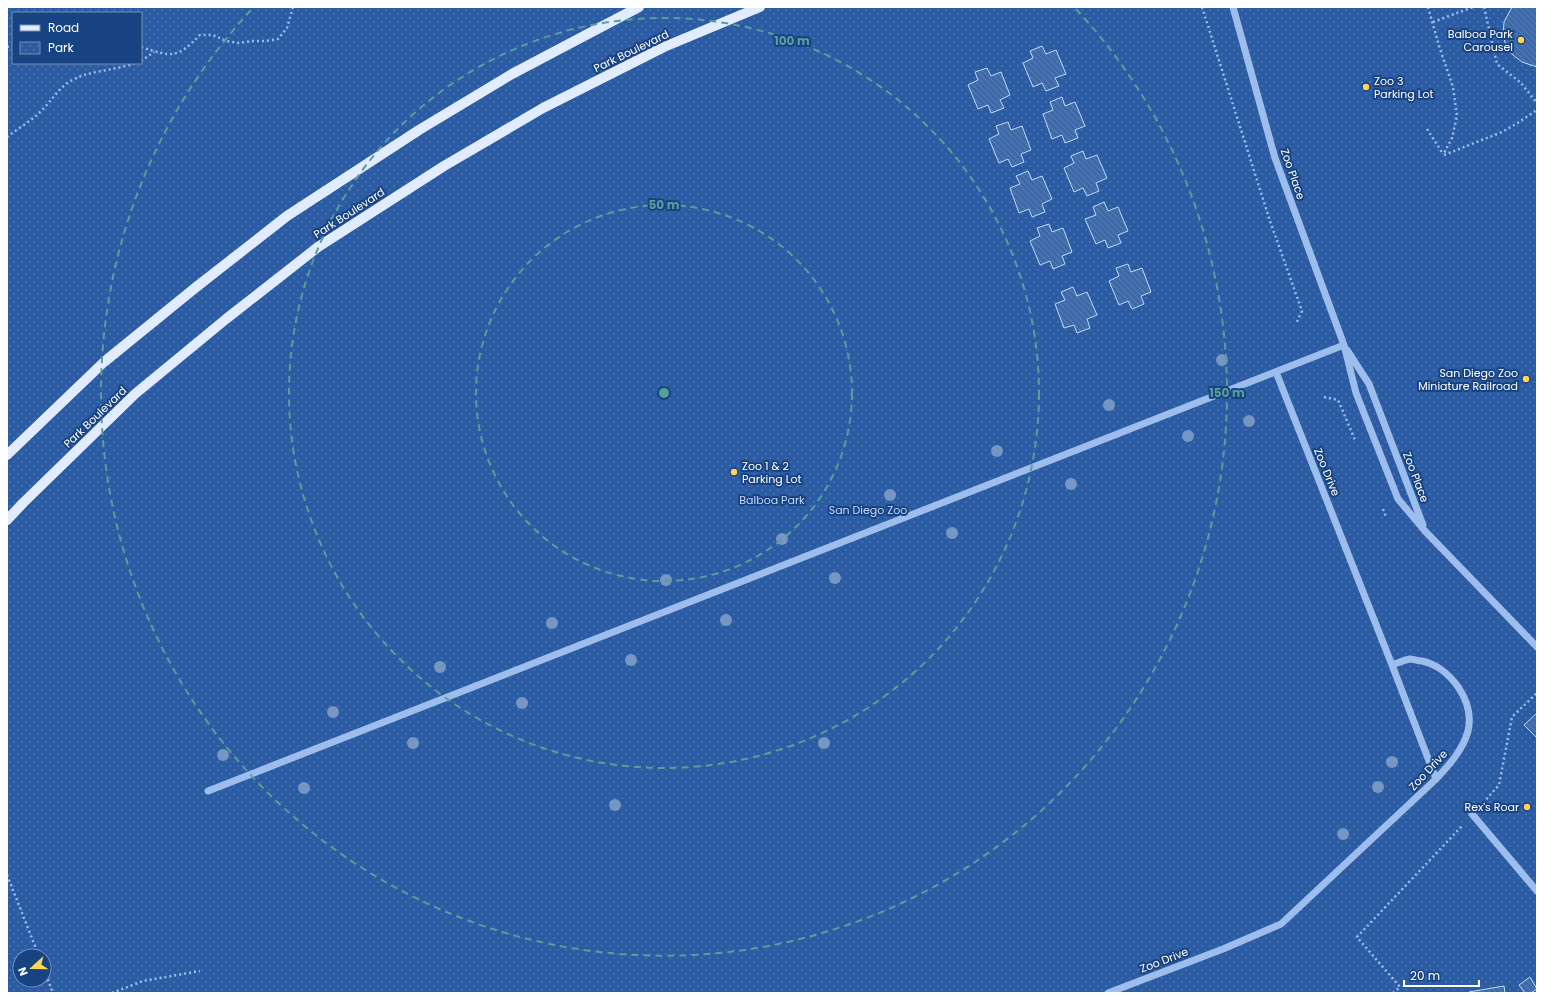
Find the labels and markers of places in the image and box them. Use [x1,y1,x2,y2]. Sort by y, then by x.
place label: Balboa Park Carousel [1448,26,1513,55]
marker: Balboa Park Carousel [1516,35,1526,45]
place label: Zoo 3 Parking Lot [1374,73,1434,102]
marker: Zoo 3 Parking Lot [1361,82,1371,92]
place label: San Diego Zoo Miniature Railroad [1418,365,1518,394]
marker: San Diego Zoo Miniature Railroad [1521,374,1531,384]
centre of rings [657,386,671,400]
place label: Zoo 1 & 2 Parking Lot [742,458,802,487]
marker: Zoo 1 & 2 Parking Lot [729,467,739,477]
place label: Rex's Roar [1465,799,1519,815]
marker: Rex's Roar [1522,802,1532,812]

